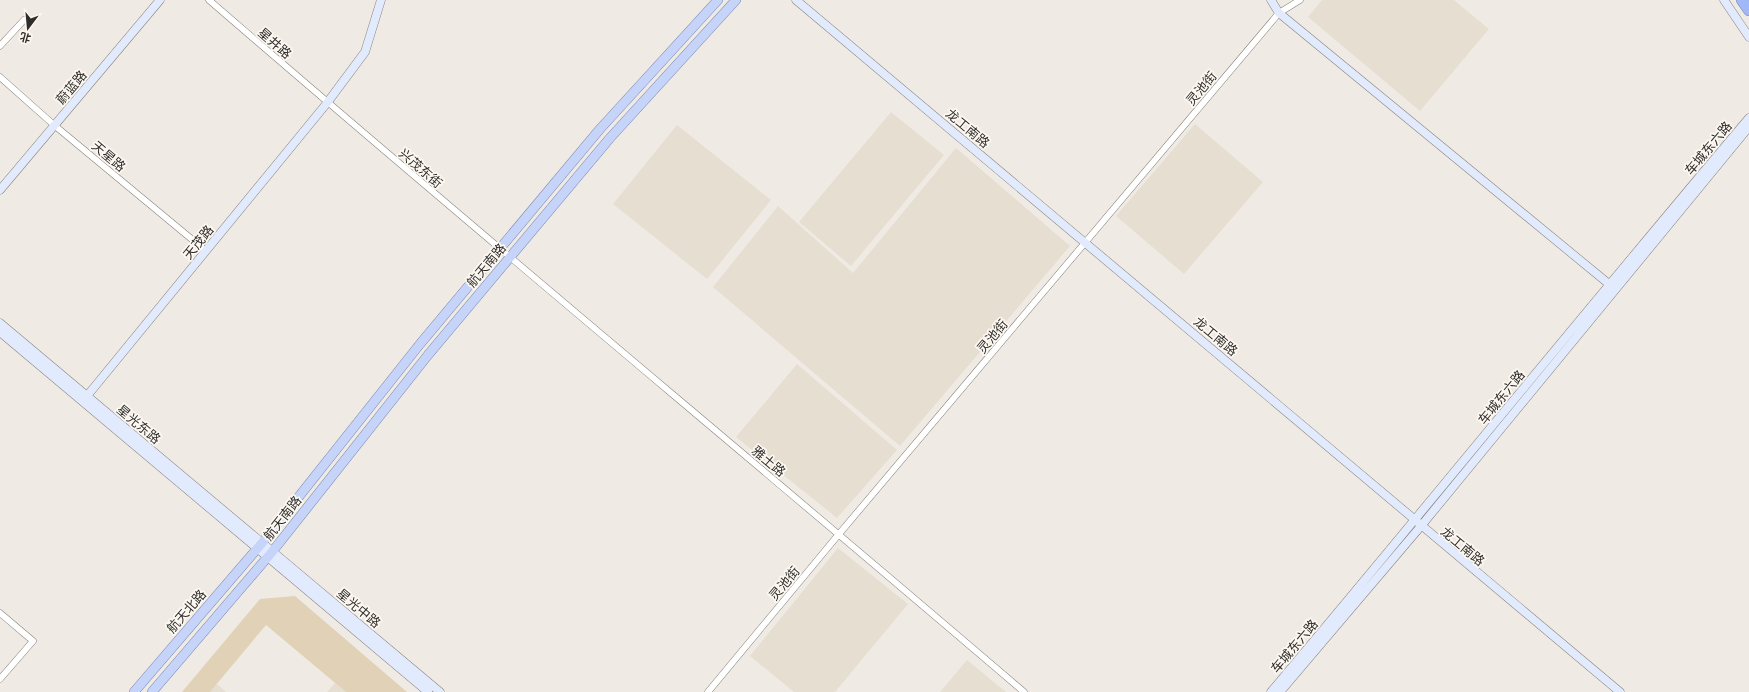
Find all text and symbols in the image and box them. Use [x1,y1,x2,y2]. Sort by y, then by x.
north arrow [8,8,48,48]
street label: 星井路 [255,24,295,62]
text: 北 [18,29,32,46]
street label: 蔚蓝路 [52,67,90,107]
street label: 灵池街 [1182,68,1220,108]
street label: 龙工南路 [943,105,993,151]
street label: 车城东六路 [1681,118,1735,178]
street label: 天星路 [89,137,129,175]
street label: 兴茂东街 [396,145,446,191]
street label: 天茂路 [180,222,216,262]
street label: 航天南路 [463,240,509,290]
street label: 龙工南路 [1191,313,1241,359]
street label: 灵池街 [973,316,1011,356]
street label: 车城东六路 [1474,367,1528,427]
street label: 星光东路 [114,401,164,447]
street label: 雅土路 [749,442,789,480]
street label: 航天南路 [260,493,304,543]
street label: 龙工南路 [1438,523,1488,569]
street label: 灵池街 [765,563,803,603]
street label: 星光中路 [334,585,384,631]
street label: 航天北路 [163,586,209,636]
street label: 车城东六路 [1267,616,1321,676]

